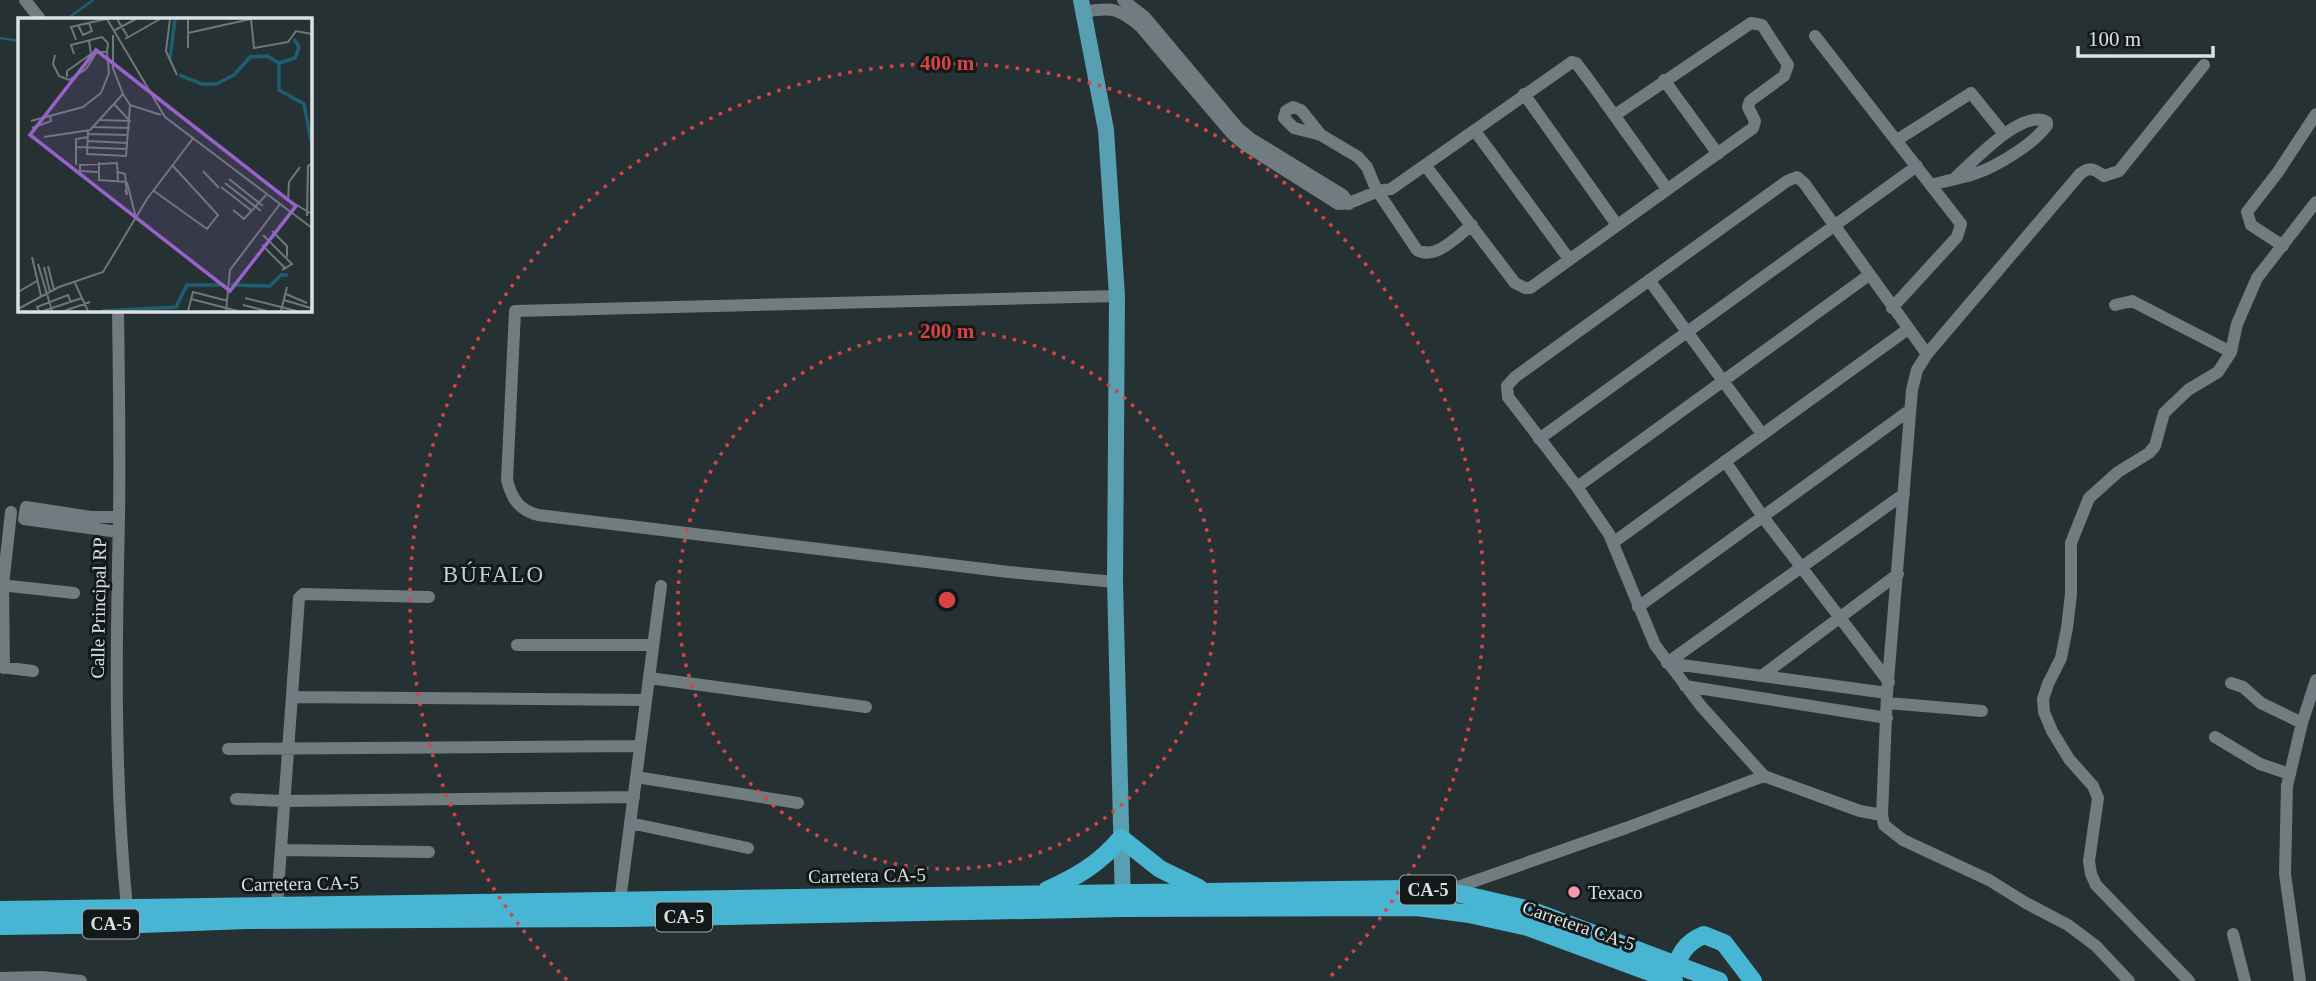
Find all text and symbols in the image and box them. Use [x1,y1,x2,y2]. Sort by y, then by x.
scale bar [2078,14,2213,58]
inset map [18,18,312,312]
text: 100 m [2088,27,2141,51]
text: 400 m [920,51,975,75]
text: 200 m [920,319,975,343]
street label: Calle Principal RP [87,537,110,679]
district label: BÚFALO [443,561,545,587]
centre of rings [935,588,959,612]
street label: Carretera CA-5 [808,864,926,887]
street label: Carretera CA-5 [241,872,359,895]
road number: CA-5 [1400,876,1456,904]
place label: Texaco [1588,882,1643,903]
marker: Texaco [1566,884,1582,900]
street label: Carretera CA-5 [1520,896,1638,955]
road number: CA-5 [656,902,712,932]
road number: CA-5 [83,909,139,939]

